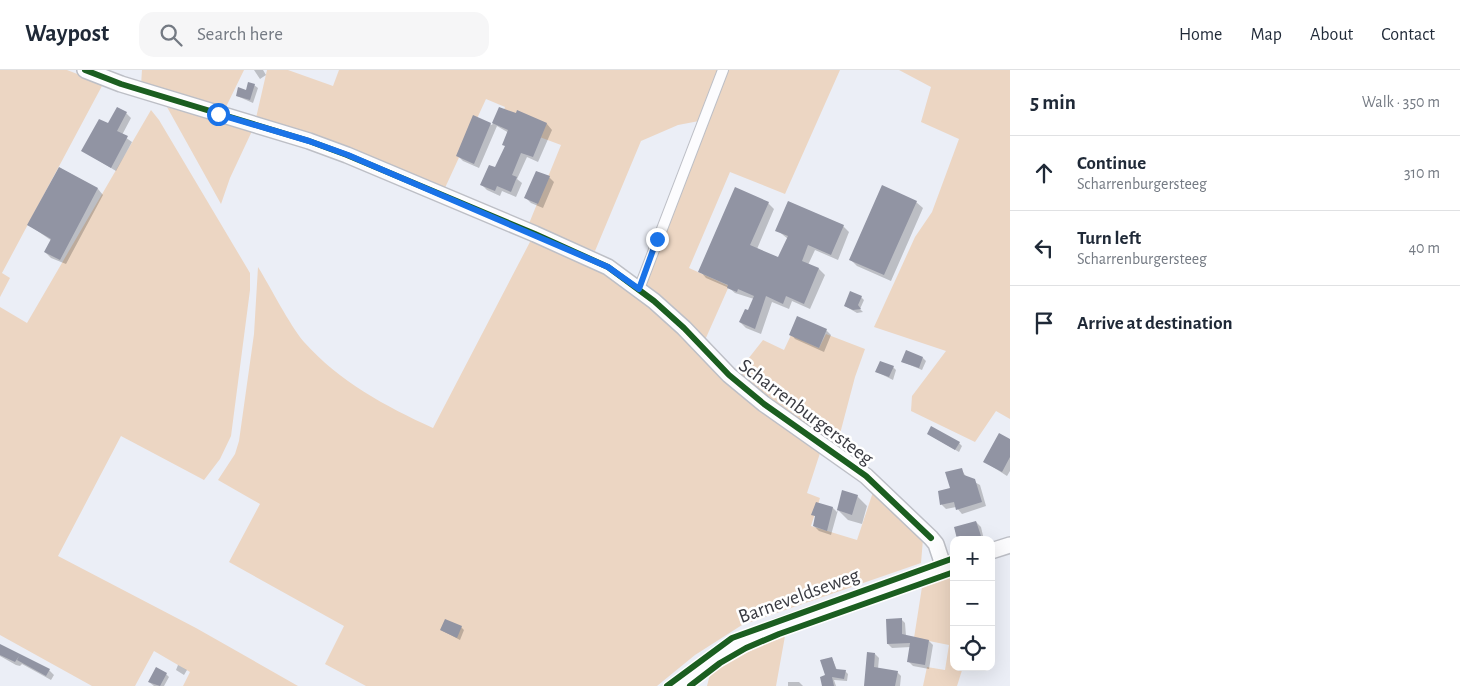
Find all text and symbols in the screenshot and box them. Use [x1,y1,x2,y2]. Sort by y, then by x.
search box [139,12,489,57]
icon: search [157,21,185,49]
text: Waypost [25,22,109,46]
text: Search here [197,25,283,44]
text: Home [1179,26,1222,44]
text: Map [1250,26,1282,44]
text: About [1310,26,1353,44]
text: Contact [1381,26,1435,44]
text: 5 min [1030,92,1076,113]
text: Walk · 350 m [1362,94,1440,110]
route start [207,103,230,126]
text: Continue [1077,154,1146,173]
icon: ahead [1030,159,1058,187]
text: 310 m [1404,165,1440,181]
text: Scharrenburgersteeg [1077,176,1207,192]
route end [646,228,669,251]
text: Turn left [1077,229,1141,248]
icon: left [1030,234,1058,262]
text: 40 m [1408,240,1440,256]
text: Scharrenburgersteeg [1077,251,1207,267]
icon: arrive [1030,309,1058,337]
text: Arrive at destination [1077,314,1233,333]
street label: Scharrenburgersteeg [735,355,877,469]
map controls [950,536,995,671]
button: + [950,536,995,581]
street label: Barneveldseweg [736,565,862,627]
button: − [950,581,995,626]
button: locate [950,626,995,671]

